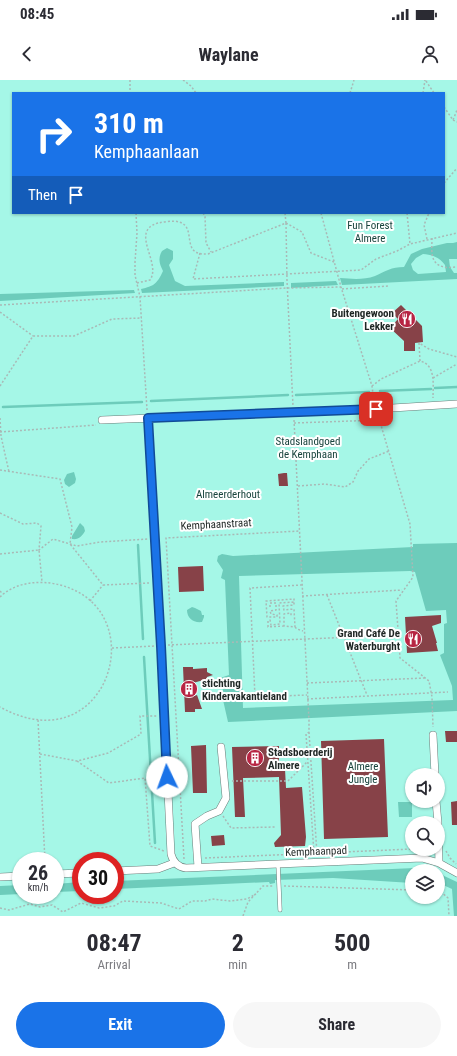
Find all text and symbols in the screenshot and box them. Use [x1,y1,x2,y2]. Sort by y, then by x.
text: 08:45 [20,5,54,23]
icon: back [16,43,38,65]
icon: person [419,43,441,65]
text: Waylane [198,44,259,65]
text: 310 m [94,107,164,140]
icon: right [28,108,80,160]
text: Kemphaanlaan [94,141,199,162]
icon: arrive [65,184,87,206]
text: Then [28,186,57,204]
park label: Fun Forest Almere [347,219,393,245]
place label: Buitengewoon Lekker [331,307,394,333]
restaurant icon: Buitengewoon Lekker [397,309,417,329]
pin [359,392,393,426]
icon: arrive [365,398,387,420]
park label: Stadslandgoed de Kemphaan [276,435,340,461]
park label: Almeerderhout [196,488,260,501]
street label: Kemphaanstraat [180,516,252,533]
place label: Grand Café De Waterburght [337,627,401,653]
restaurant icon: Grand Café De Waterburght [403,629,423,649]
place label: stichting Kindervakantieland [202,677,287,703]
building icon: stichting Kindervakantieland [179,679,199,699]
place label: Stadsboerderij Almere [268,746,333,772]
building icon: Stadsboerderij Almere [245,748,265,768]
position arrow [146,756,188,798]
park label: Almere Jungle [348,760,378,786]
map controls [405,768,445,904]
button: sound [405,768,445,808]
button: search [405,816,445,856]
street label: Kemphaanpad [285,844,347,859]
speed limit sign: 30 [72,852,124,904]
text: 26 [28,861,48,885]
button: layers [405,864,445,904]
text: km/h [28,882,48,893]
text: 08:47 [87,929,142,957]
text: 2 [232,929,244,957]
text: 500 [334,929,370,957]
text: Arrival [98,957,131,972]
text: min [228,957,247,972]
text: m [347,957,357,972]
button: Exit [16,1002,225,1048]
button: Share [233,1002,441,1048]

